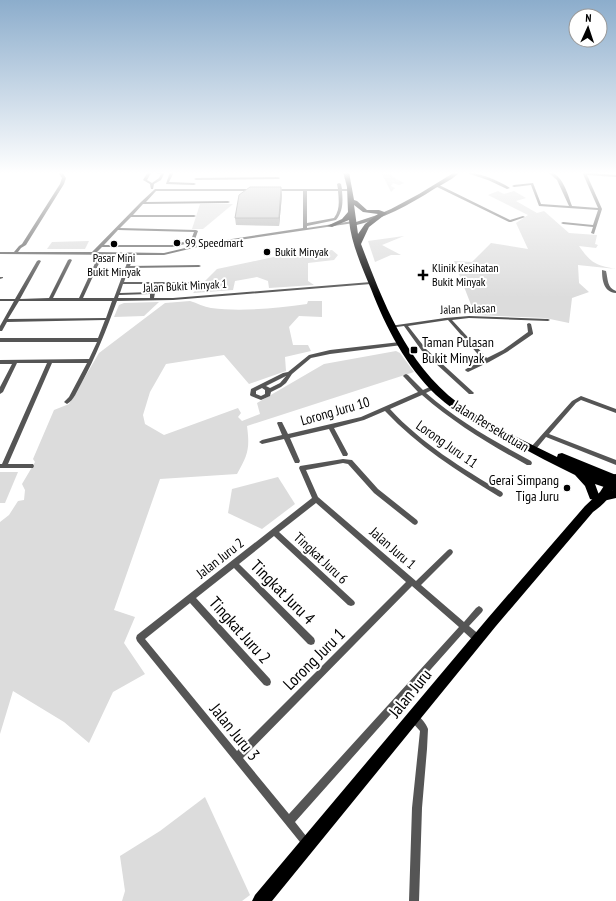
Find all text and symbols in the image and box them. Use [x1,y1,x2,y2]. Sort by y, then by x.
north arrow [568,8,608,48]
text: N [585,11,592,25]
place label: 99 Speedmart [185,235,244,250]
marker: 99 Speedmart [172,238,182,248]
marker: Pasar Mini Bukit Minyak [109,239,119,249]
place label: Bukit Minyak [275,244,329,259]
marker: Bukit Minyak [262,247,272,257]
place label: Pasar Mini Bukit Minyak [87,250,141,279]
place label: Klinik Kesihatan Bukit Minyak [432,260,499,289]
marker: Klinik Kesihatan Bukit Minyak [417,269,429,281]
street label: Jalan Bukit Minyak 1 [142,276,227,295]
street label: Jalan Pulasan [439,300,496,317]
place label: Taman Pulasan Bukit Minyak [422,333,494,367]
marker: Taman Pulasan Bukit Minyak [409,345,419,355]
street label: Lorong Juru 10 [298,393,372,429]
street label: Jalan Persekutuan [449,396,533,456]
street label: Lorong Juru 11 [413,416,481,472]
place label: Gerai Simpang Tiga Juru [489,471,559,505]
marker: Gerai Simpang Tiga Juru [562,483,572,493]
street label: Jalan Juru 1 [365,522,420,573]
street label: Tingkat Juru 6 [290,528,352,588]
street label: Jalan Juru 2 [192,534,247,583]
street label: Tingkat Juru 4 [246,555,320,629]
street label: Tingkat Juru 2 [204,592,276,668]
street label: Lorong Juru 1 [278,623,350,695]
street label: Jalan Juru [383,664,436,723]
street label: Jalan Juru 3 [205,698,265,765]

